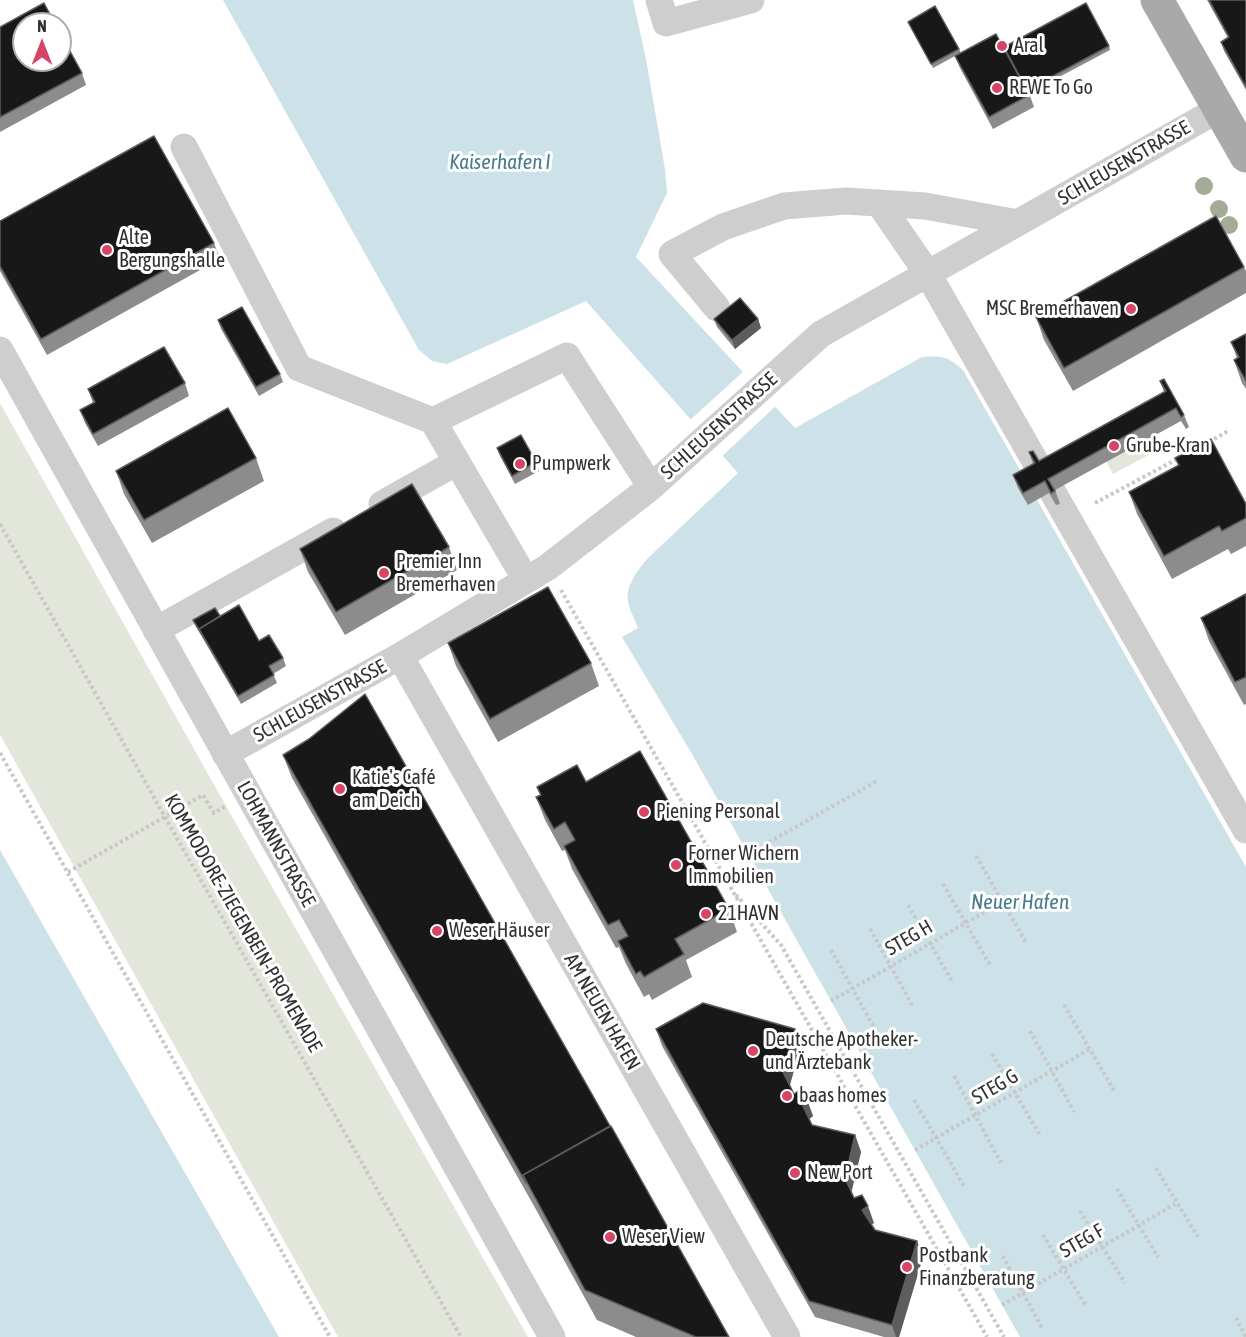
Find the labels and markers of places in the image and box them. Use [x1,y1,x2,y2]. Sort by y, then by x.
place label: Aral [1014,34,1044,58]
marker: Aral [995,39,1009,53]
place label: REWE To Go [1009,76,1093,100]
marker: REWE To Go [990,81,1004,95]
place label: Alte Bergungshalle [119,226,225,273]
marker: Alte Bergungshalle [100,243,114,257]
place label: MSC Bremerhaven [986,297,1119,321]
marker: MSC Bremerhaven [1124,302,1138,316]
place label: Grube-Kran [1126,434,1210,458]
marker: Grube-Kran [1107,439,1121,453]
place label: Pumpwerk [532,452,611,476]
marker: Pumpwerk [513,457,527,471]
place label: Premier Inn Bremerhaven [396,550,496,597]
marker: Premier Inn Bremerhaven [377,566,391,580]
place label: Katie's Café am Deich [352,766,436,813]
marker: Katie's Café am Deich [333,782,347,796]
place label: Piening Personal [656,800,780,824]
marker: Piening Personal [637,805,651,819]
place label: Forner Wichern Immobilien [688,842,799,889]
marker: Forner Wichern Immobilien [669,858,683,872]
place label: 21HAVN [718,902,779,926]
marker: 21HAVN [699,907,713,921]
place label: Weser Häuser [449,919,549,943]
marker: Weser Häuser [430,924,444,938]
place label: Deutsche Apotheker- und Ärztebank [765,1028,918,1075]
marker: Deutsche Apotheker- und Ärztebank [746,1044,760,1058]
place label: baas homes [799,1084,887,1108]
marker: baas homes [780,1089,794,1103]
place label: New Port [807,1161,873,1185]
marker: New Port [788,1166,802,1180]
place label: Weser View [622,1225,705,1249]
marker: Weser View [603,1230,617,1244]
place label: Postbank Finanzberatung [919,1244,1035,1291]
marker: Postbank Finanzberatung [900,1260,914,1274]

